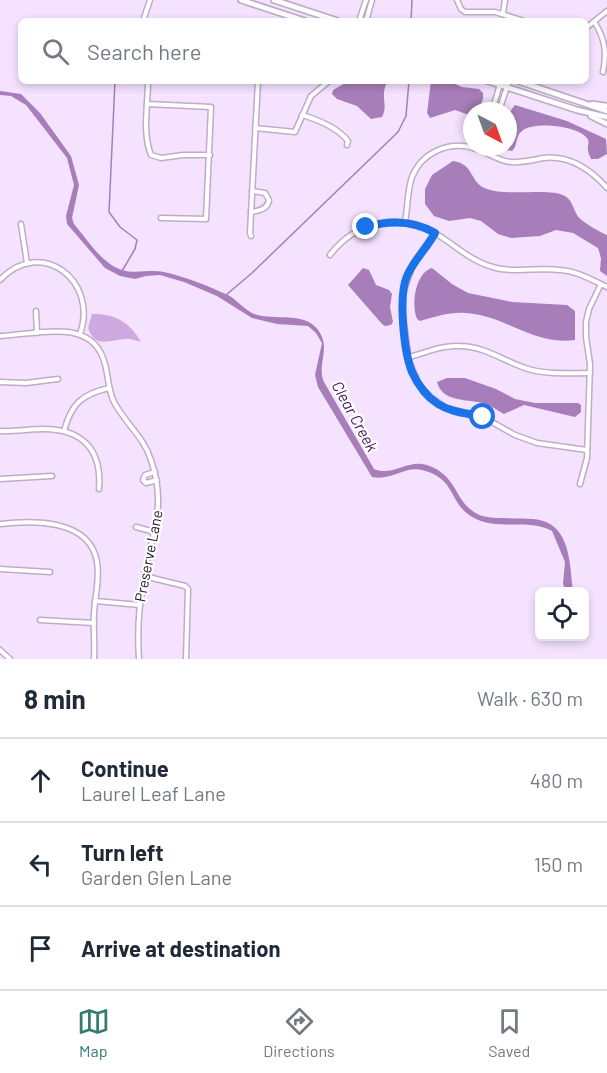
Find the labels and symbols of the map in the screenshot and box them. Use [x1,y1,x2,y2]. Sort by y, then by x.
north arrow [463,102,517,156]
route end [352,213,378,239]
water label: Clear Creek [328,377,383,455]
route start [469,403,495,429]
street label: Preserve Lane [130,508,166,603]

